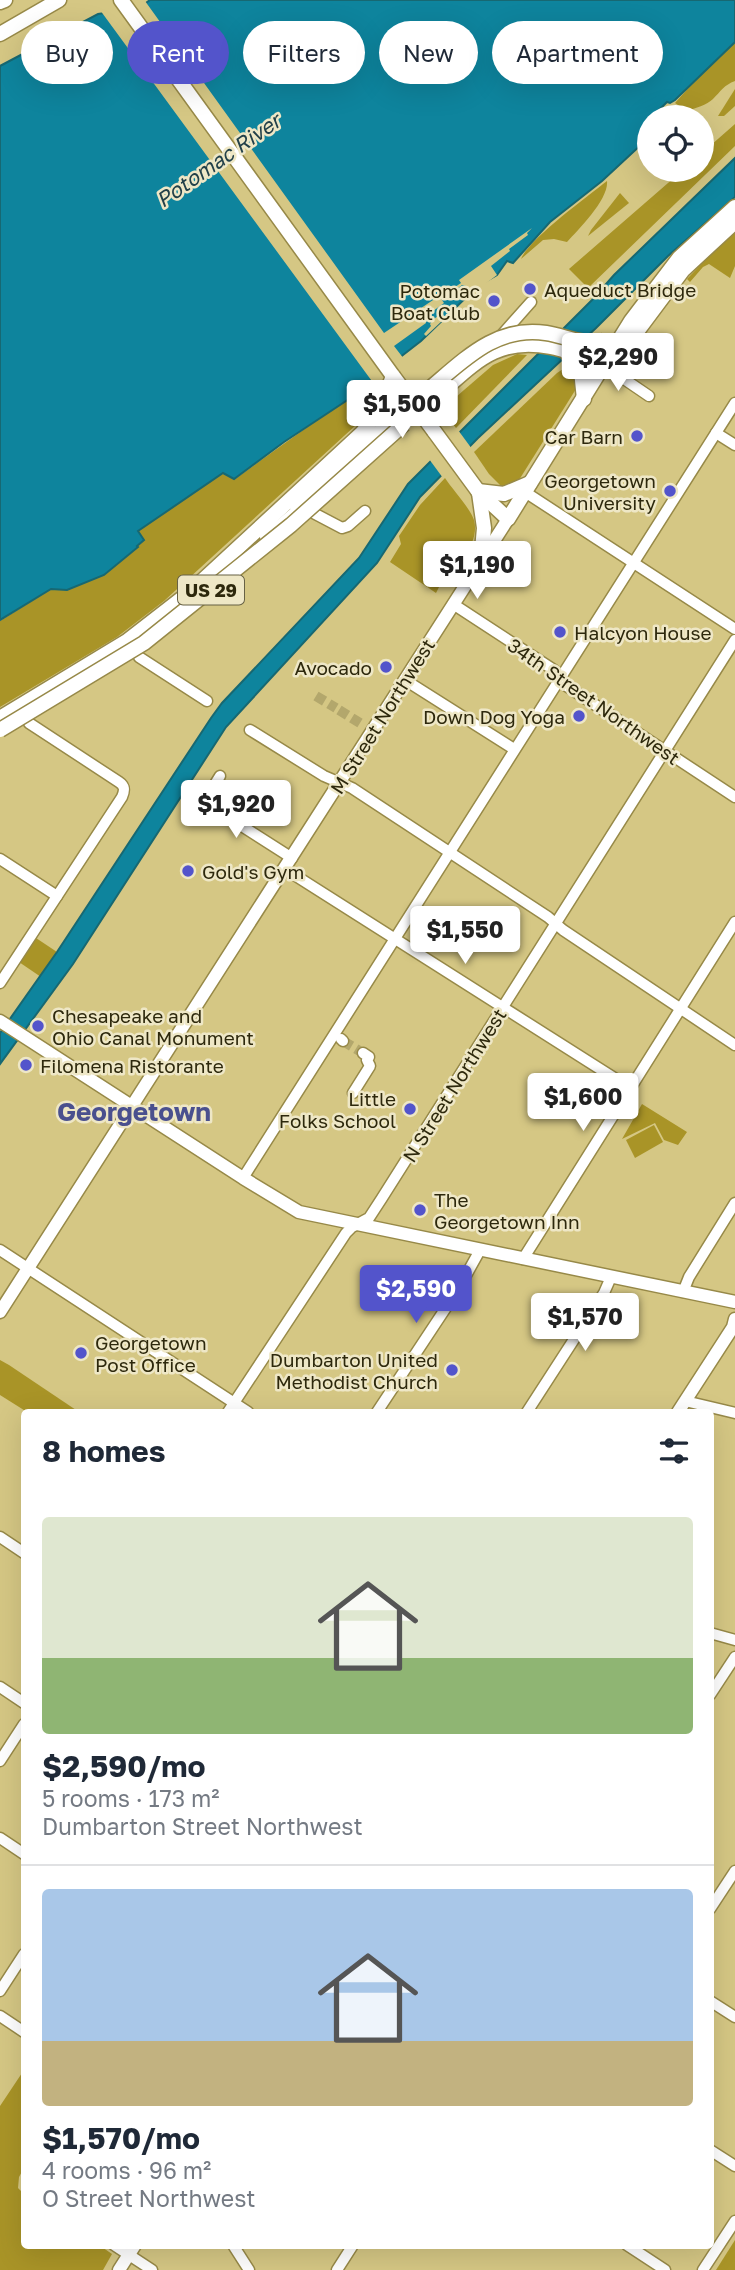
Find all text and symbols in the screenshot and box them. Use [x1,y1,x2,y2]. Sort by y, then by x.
chip: Buy [21,21,113,84]
chip: Rent [127,21,229,84]
chip: Filters [243,21,365,84]
chip: New [379,21,478,84]
chip: Apartment [492,21,663,84]
map controls [637,105,714,182]
button: locate [637,105,714,182]
water label: Potomac River [151,106,288,212]
place label: Aqueduct Bridge [544,278,696,301]
place label: Potomac Boat Club [391,279,480,324]
marker: Aqueduct Bridge [522,281,538,297]
marker: Potomac Boat Club [486,293,502,309]
pin: $2,290 [561,334,675,393]
text: $2,290 [578,342,658,370]
pin: $1,500 [345,380,459,440]
text: $1,500 [363,389,441,417]
place label: Car Barn [545,425,623,448]
marker: Car Barn [629,428,645,444]
place label: Georgetown University [544,469,656,514]
marker: Georgetown University [662,483,678,499]
pin: $1,190 [420,542,534,601]
text: $1,190 [439,550,515,578]
road number: US 29 [178,576,244,604]
place label: Halcyon House [574,621,712,644]
marker: Halcyon House [552,624,568,640]
street label: 34th Street Northwest [504,633,684,769]
street label: M Street Northwest [325,634,439,798]
place label: Avocado [295,656,372,679]
marker: Avocado [378,659,394,675]
place label: Down Dog Yoga [423,705,565,728]
marker: Down Dog Yoga [571,708,587,724]
pin: $1,920 [179,780,293,840]
text: $1,920 [197,789,275,817]
place label: Gold's Gym [202,860,304,883]
marker: Gold's Gym [180,863,196,879]
pin: $1,550 [408,906,522,966]
text: $1,550 [426,915,504,943]
place label: Chesapeake and Ohio Canal Monument [52,1004,254,1049]
street label: N Street Northwest [397,1004,511,1166]
marker: Chesapeake and Ohio Canal Monument [30,1018,46,1034]
place label: Filomena Ristorante [40,1054,224,1077]
marker: Filomena Ristorante [18,1057,34,1073]
pin: $1,600 [526,1074,640,1133]
text: $1,600 [543,1082,623,1110]
place label: Little Folks School [279,1087,396,1132]
district label: Georgetown [57,1096,211,1127]
marker: Little Folks School [402,1101,418,1117]
place label: The Georgetown Inn [434,1188,580,1233]
marker: The Georgetown Inn [412,1202,428,1218]
pin: $2,590 [359,1266,473,1325]
text: $2,590 [376,1274,456,1302]
pin: $1,570 [528,1294,642,1353]
text: $1,570 [547,1302,623,1330]
place label: Georgetown Post Office [95,1331,207,1376]
marker: Georgetown Post Office [73,1345,89,1361]
place label: Dumbarton United Methodist Church [270,1348,438,1393]
marker: Dumbarton United Methodist Church [444,1362,460,1378]
icon: filters [655,1432,693,1470]
text: 8 homes [42,1433,166,1469]
icon: home [305,1563,431,1689]
text: $2,590/mo [42,1748,206,1784]
text: 5 rooms · 173 m² [42,1784,220,1812]
text: Dumbarton Street Northwest [42,1812,363,1840]
icon: home [305,1935,431,2061]
text: $1,570/mo [42,2120,200,2156]
text: 4 rooms · 96 m² [42,2156,211,2184]
text: O Street Northwest [42,2184,256,2212]

